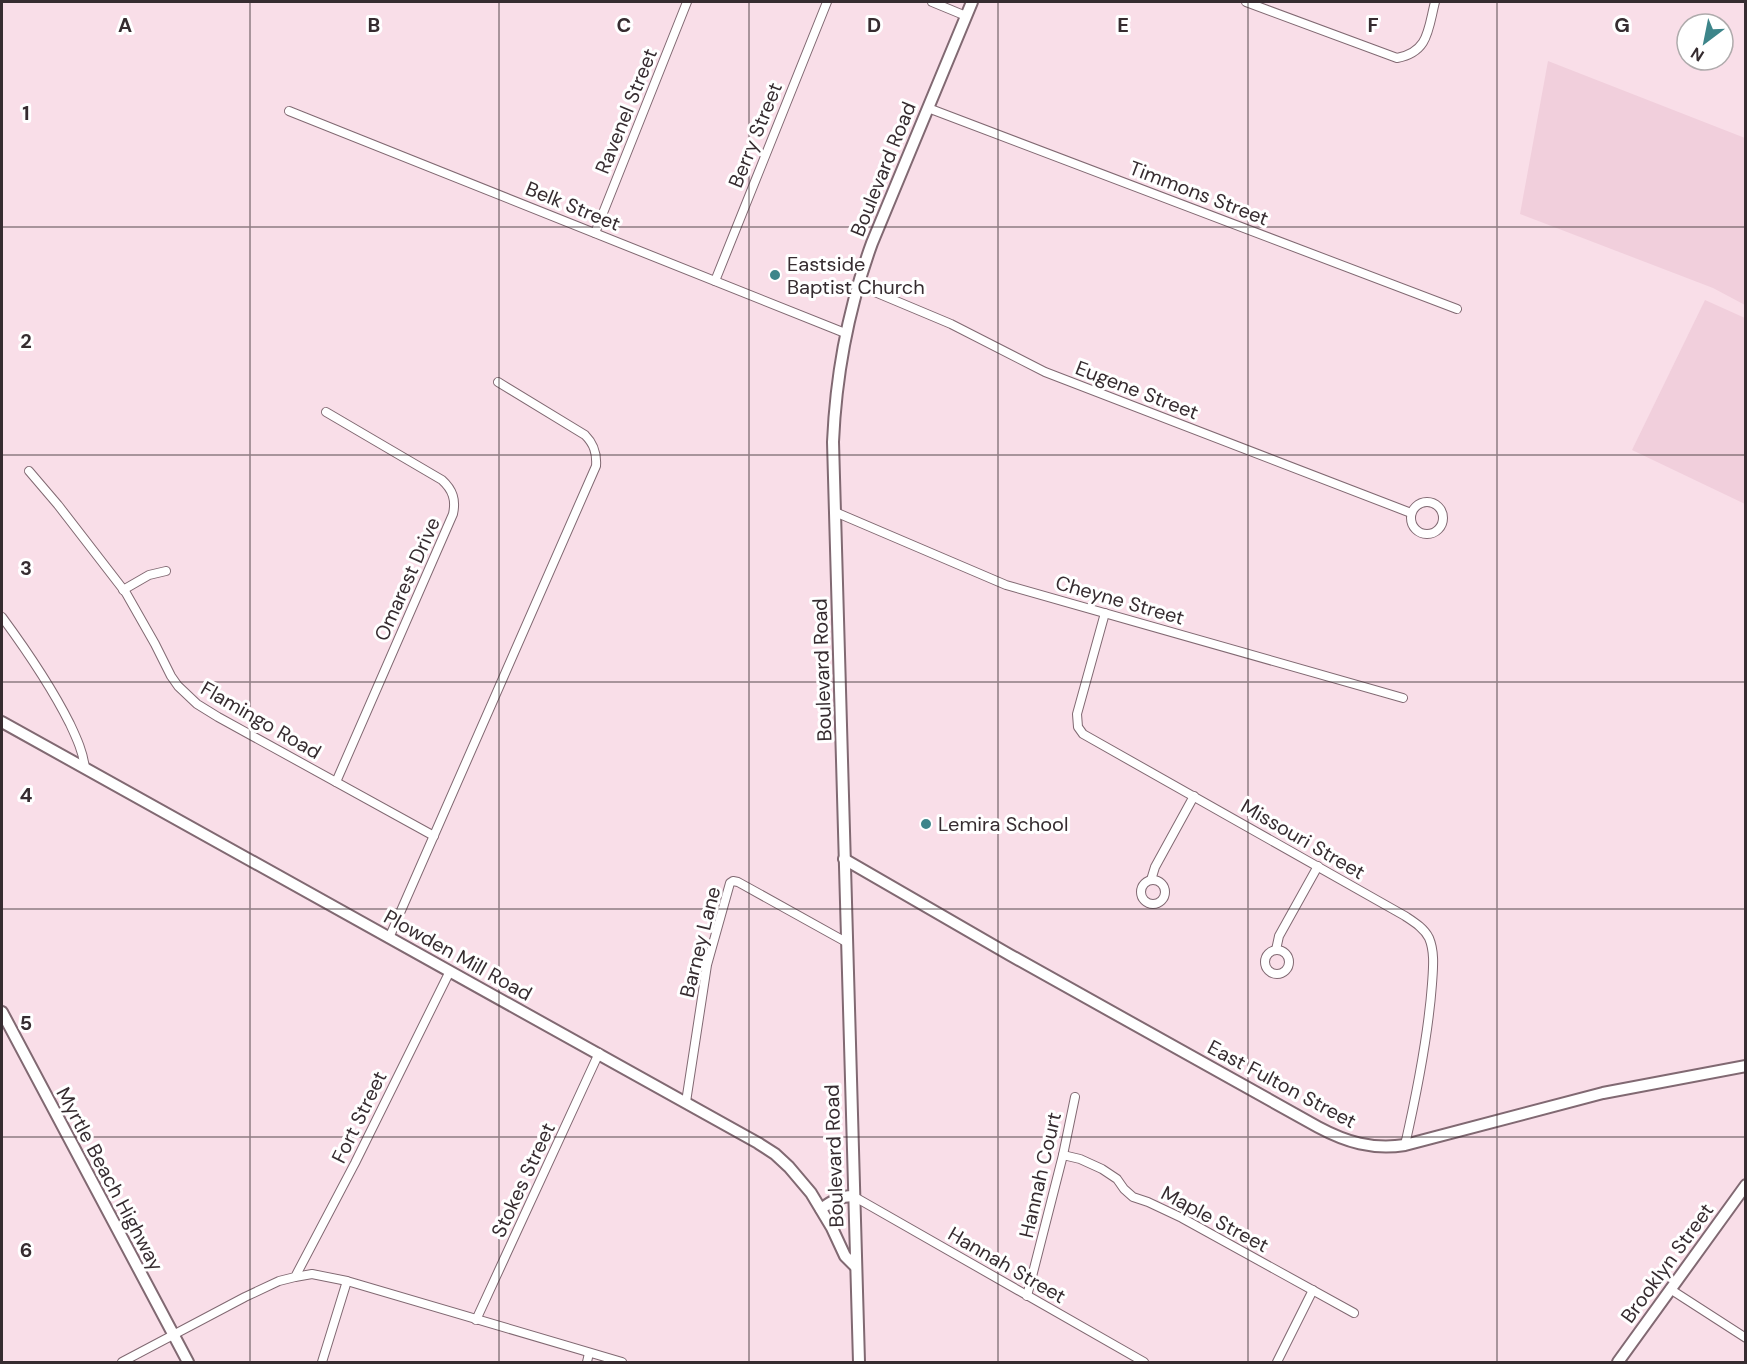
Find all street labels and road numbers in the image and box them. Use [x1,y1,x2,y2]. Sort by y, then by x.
street label: Ravenel Street [589,44,663,177]
street label: Berry Street [722,78,788,191]
street label: Boulevard Road [844,98,922,240]
street label: Timmons Street [1126,155,1272,232]
street label: Belk Street [522,175,624,237]
street label: Eugene Street [1072,355,1202,425]
street label: Omarest Drive [368,513,446,645]
street label: Cheyne Street [1053,569,1188,631]
street label: Boulevard Road [807,598,837,742]
street label: Flamingo Road [196,675,326,765]
street label: Missouri Street [1236,793,1370,885]
street label: Barney Lane [674,884,726,1000]
street label: Plowden Mill Road [379,904,537,1006]
street label: East Fulton Street [1203,1034,1361,1134]
street label: Fort Street [326,1067,393,1167]
street label: Myrtle Beach Highway [51,1083,169,1275]
street label: Boulevard Road [819,1084,849,1228]
street label: Hannah Court [1013,1110,1067,1240]
street label: Stokes Street [485,1118,561,1242]
street label: Maple Street [1157,1180,1273,1258]
street label: Brooklyn Street [1615,1198,1719,1328]
street label: Hannah Street [943,1221,1071,1309]

